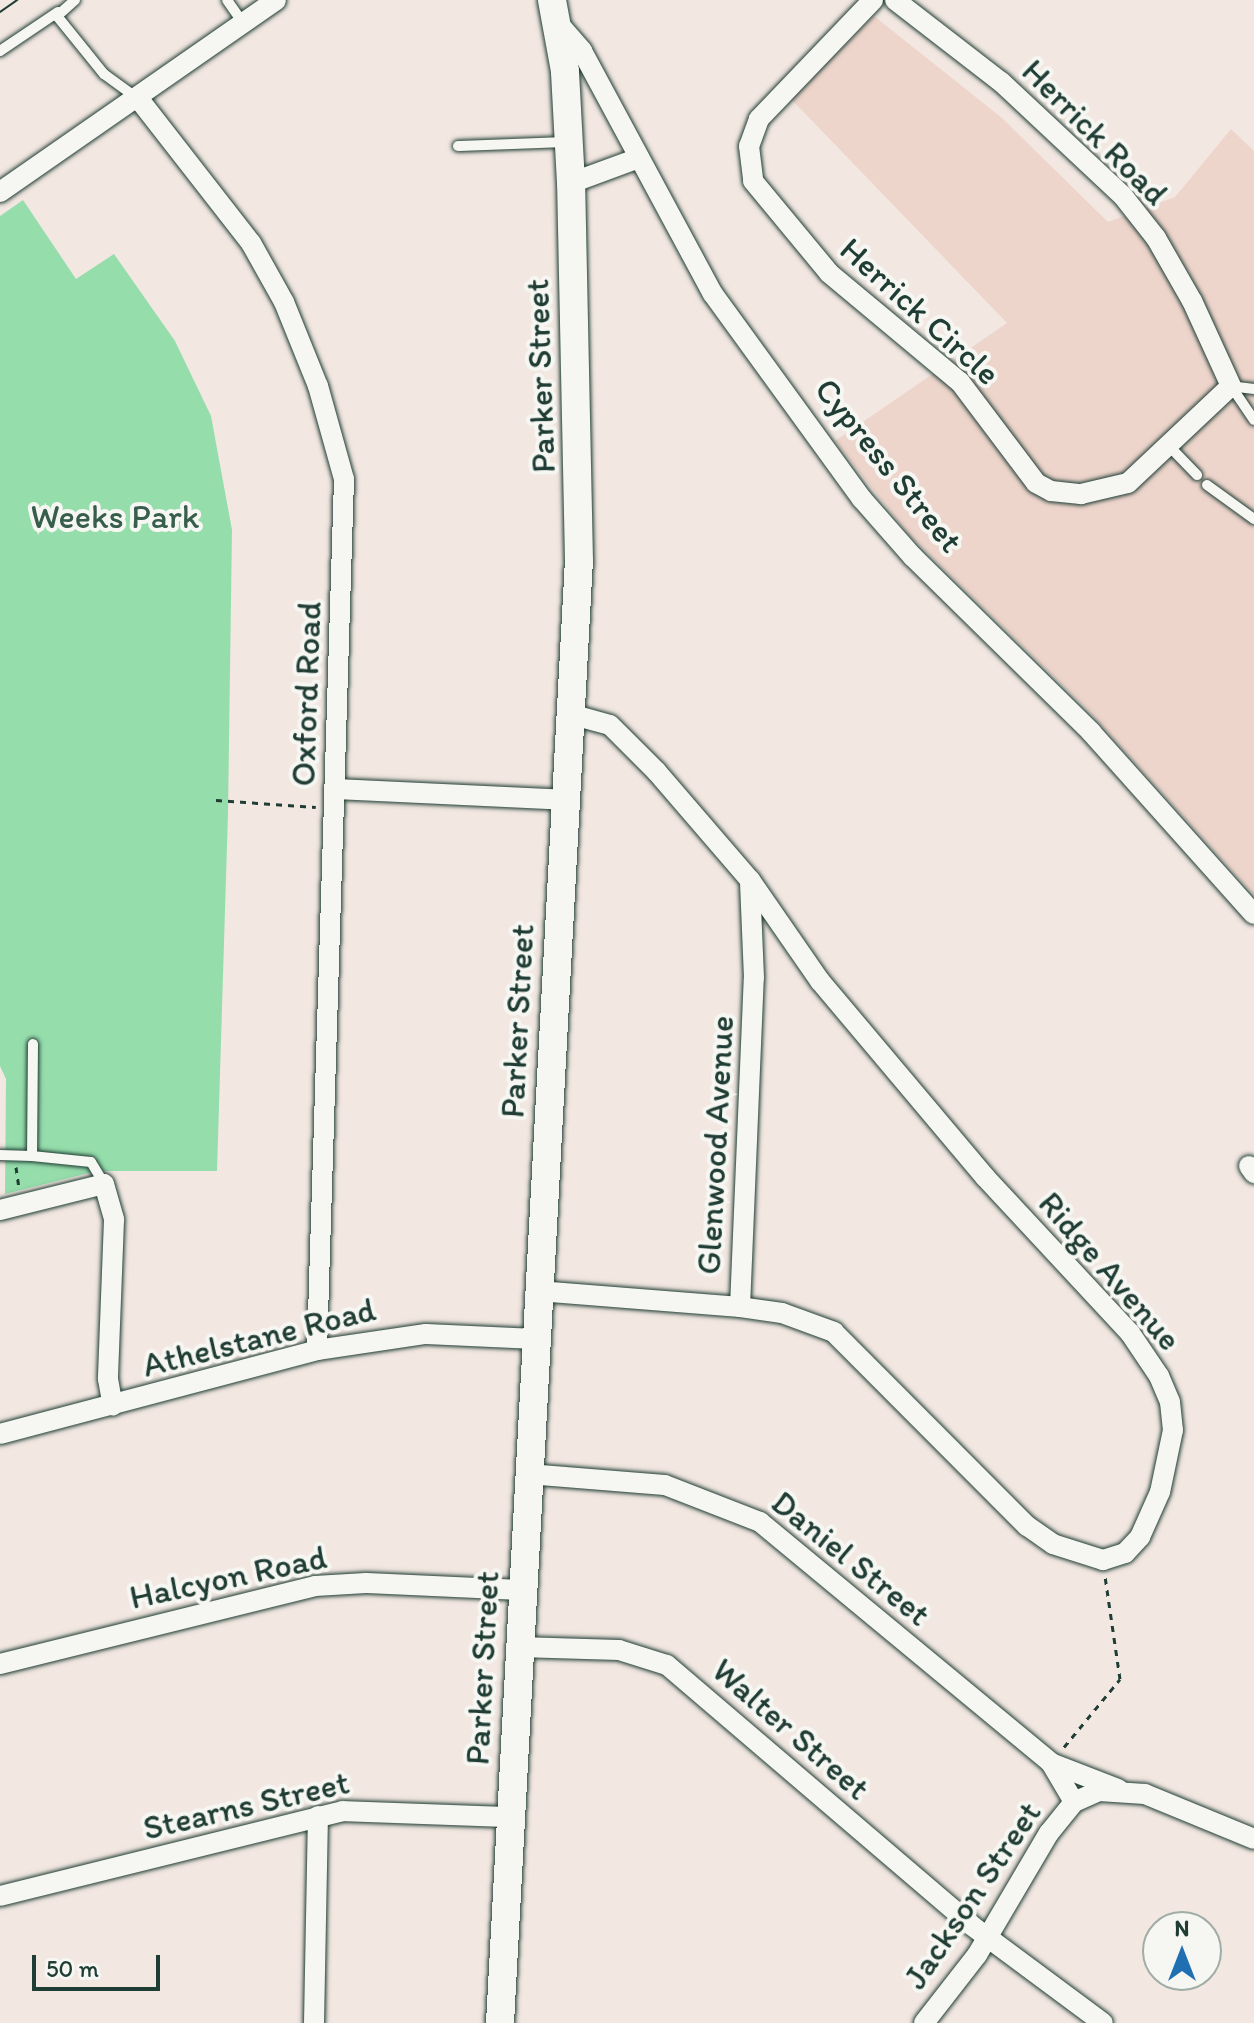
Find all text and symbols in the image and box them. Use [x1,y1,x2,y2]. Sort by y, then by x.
street label: Herrick Road [1014,51,1176,213]
street label: Herrick Circle [832,229,1008,393]
street label: Parker Street [516,278,564,474]
street label: Cypress Street [807,370,971,560]
park label: Weeks Park [31,497,199,537]
street label: Oxford Road [282,601,330,787]
street label: Parker Street [492,923,542,1119]
street label: Glenwood Avenue [688,1015,742,1275]
street label: Ridge Avenue [1031,1184,1189,1358]
street label: Athelstane Road [138,1288,380,1386]
street label: Daniel Street [764,1482,938,1634]
street label: Halcyon Road [126,1536,330,1618]
street label: Parker Street [457,1570,507,1766]
street label: Walter Street [704,1650,878,1808]
street label: Stearns Street [139,1762,353,1848]
street label: Jackson Street [895,1794,1049,1996]
north arrow [1142,1911,1222,1991]
text: N [1175,1915,1189,1942]
scale bar [36,1939,164,1989]
text: 50 m [46,1954,99,1983]

